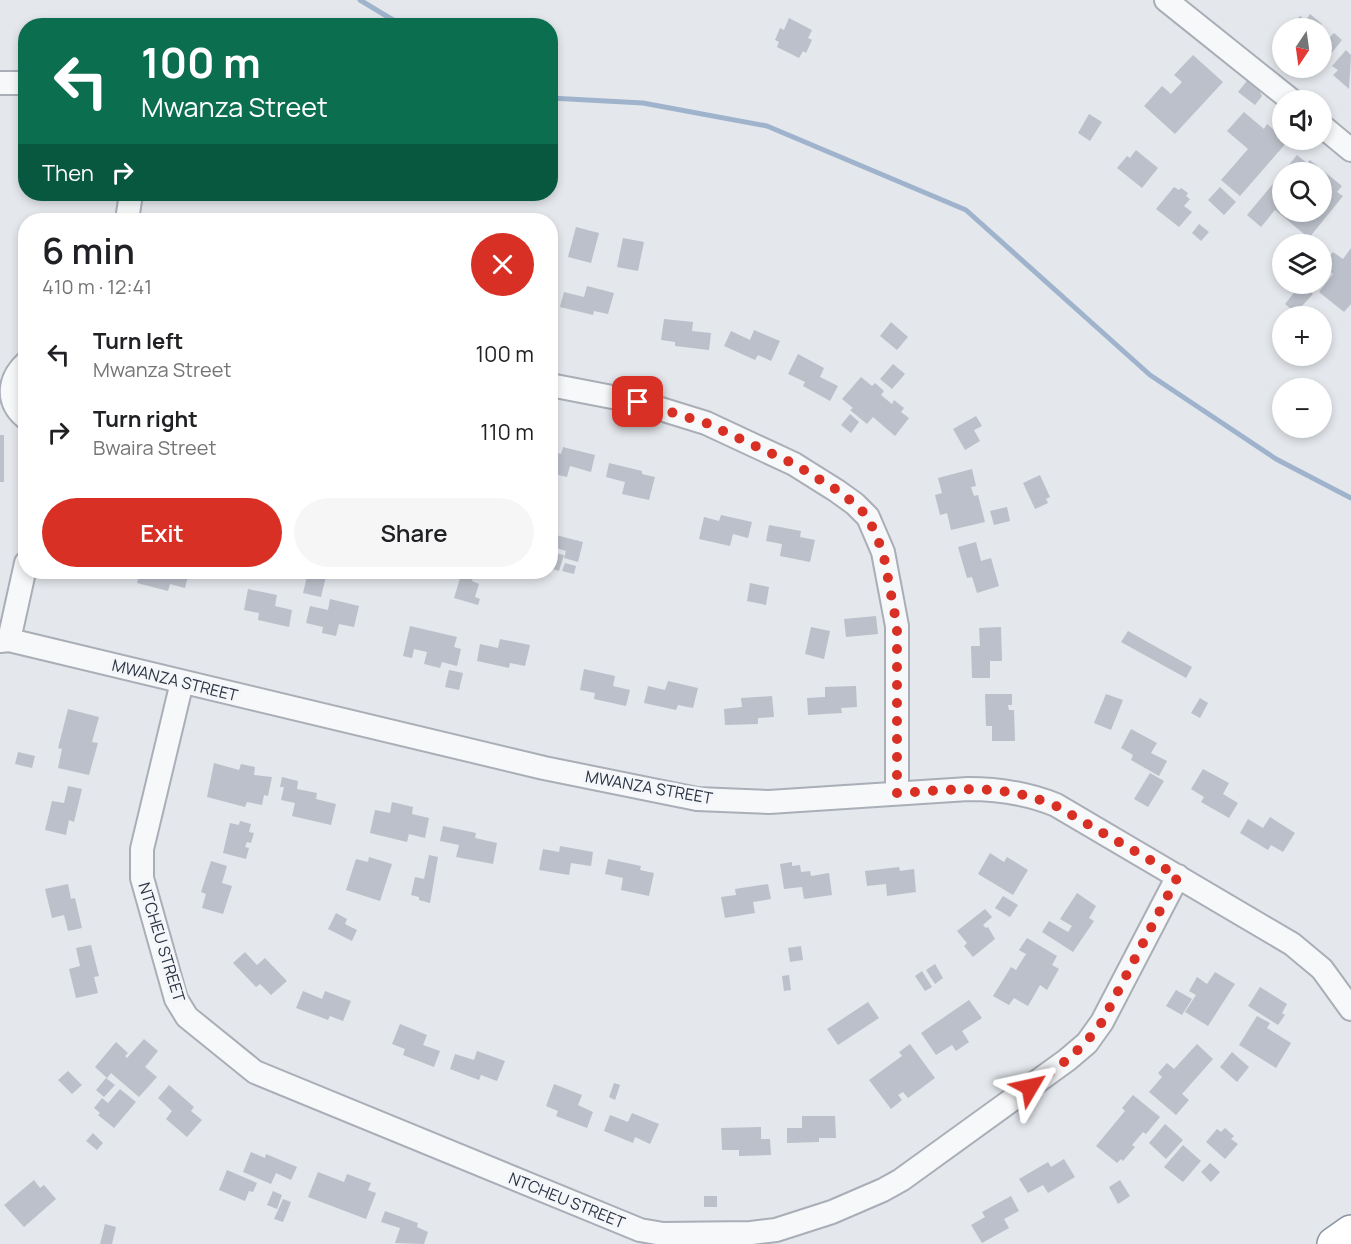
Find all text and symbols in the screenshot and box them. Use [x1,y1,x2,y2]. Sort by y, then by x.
north arrow [1272,18,1332,78]
map controls [1272,18,1332,438]
text: 100 m [141,33,261,91]
icon: left [42,42,120,120]
text: Mwanza Street [141,88,328,125]
button: sound [1272,90,1332,150]
icon: right [106,156,139,189]
text: Then [42,158,94,188]
button: search [1272,162,1332,222]
text: 6 min [42,226,135,275]
button: close [471,233,534,296]
button: layers [1272,234,1332,294]
text: 410 m · 12:41 [42,273,152,300]
button: + [1272,306,1332,366]
text: Turn left [93,326,183,356]
icon: left [42,338,75,371]
text: 100 m [476,339,534,369]
text: Mwanza Street [93,356,231,383]
pin [612,376,663,427]
button: − [1272,378,1332,438]
icon: arrive [621,385,654,418]
text: Turn right [93,404,198,434]
icon: right [42,416,75,449]
text: 110 m [480,417,534,447]
text: Bwaira Street [93,434,216,461]
button: Exit [42,498,282,567]
button: Share [294,498,534,567]
street label: MWANZA STREET [110,654,241,706]
street label: MWANZA STREET [584,765,715,809]
street label: NTCHEU STREET [133,880,191,1005]
position arrow [998,1055,1062,1119]
street label: NTCHEU STREET [506,1167,629,1234]

